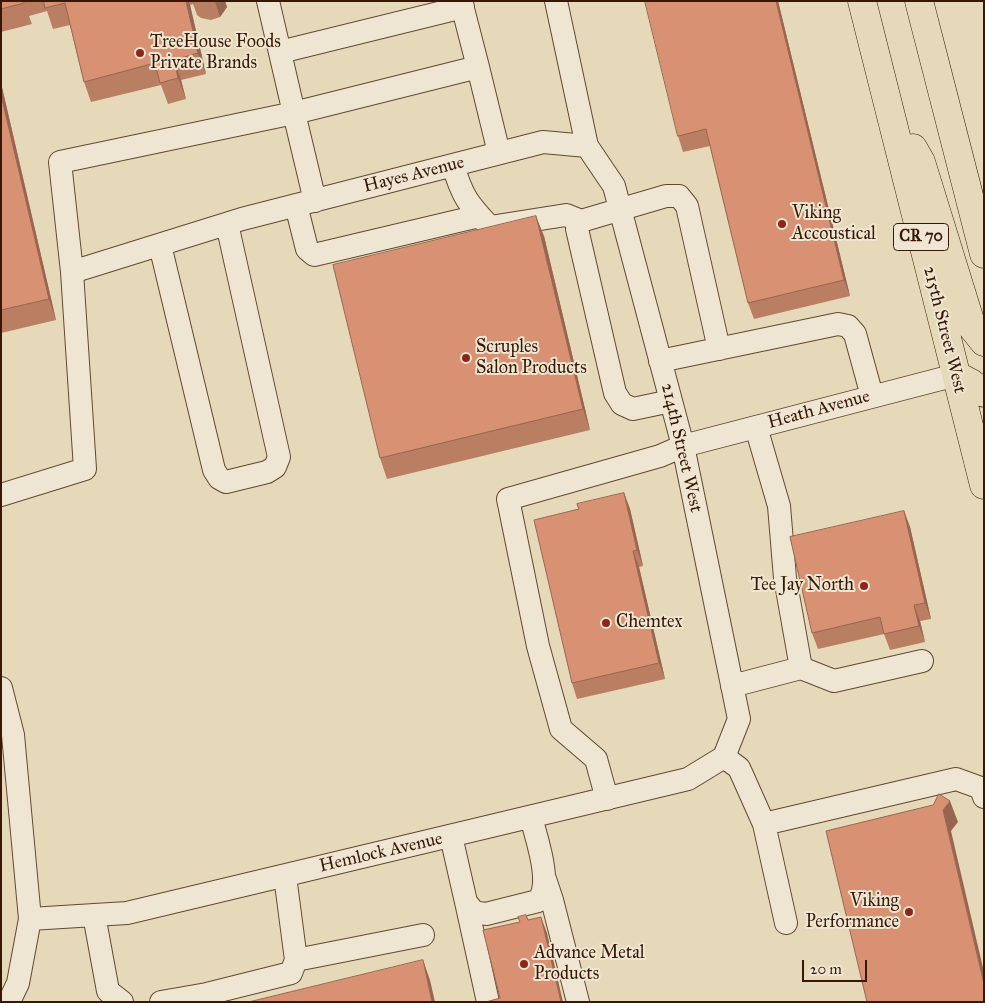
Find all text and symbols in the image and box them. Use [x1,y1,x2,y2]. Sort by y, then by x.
place label: TreeHouse Foods Private Brands [150,32,281,74]
marker: TreeHouse Foods Private Brands [134,47,146,59]
street label: Hayes Avenue [361,152,467,198]
place label: Viking Accoustical [792,203,876,245]
marker: Viking Accoustical [776,218,788,230]
road number: CR 70 [894,223,948,250]
street label: 215th Street West [918,264,970,396]
place label: Scruples Salon Products [476,337,587,379]
marker: Scruples Salon Products [460,352,472,364]
street label: 214th Street West [656,381,706,515]
street label: Heath Avenue [766,386,872,434]
place label: Tee Jay North [751,575,854,597]
marker: Tee Jay North [858,580,870,592]
place label: Chemtex [616,612,683,634]
marker: Chemtex [600,617,612,629]
street label: Hemlock Avenue [317,828,445,878]
place label: Viking Performance [806,891,899,934]
marker: Viking Performance [903,906,915,918]
place label: Advance Metal Products [534,943,645,986]
scale bar [805,950,870,982]
marker: Advance Metal Products [518,958,530,970]
text: 20 m [810,960,842,978]

